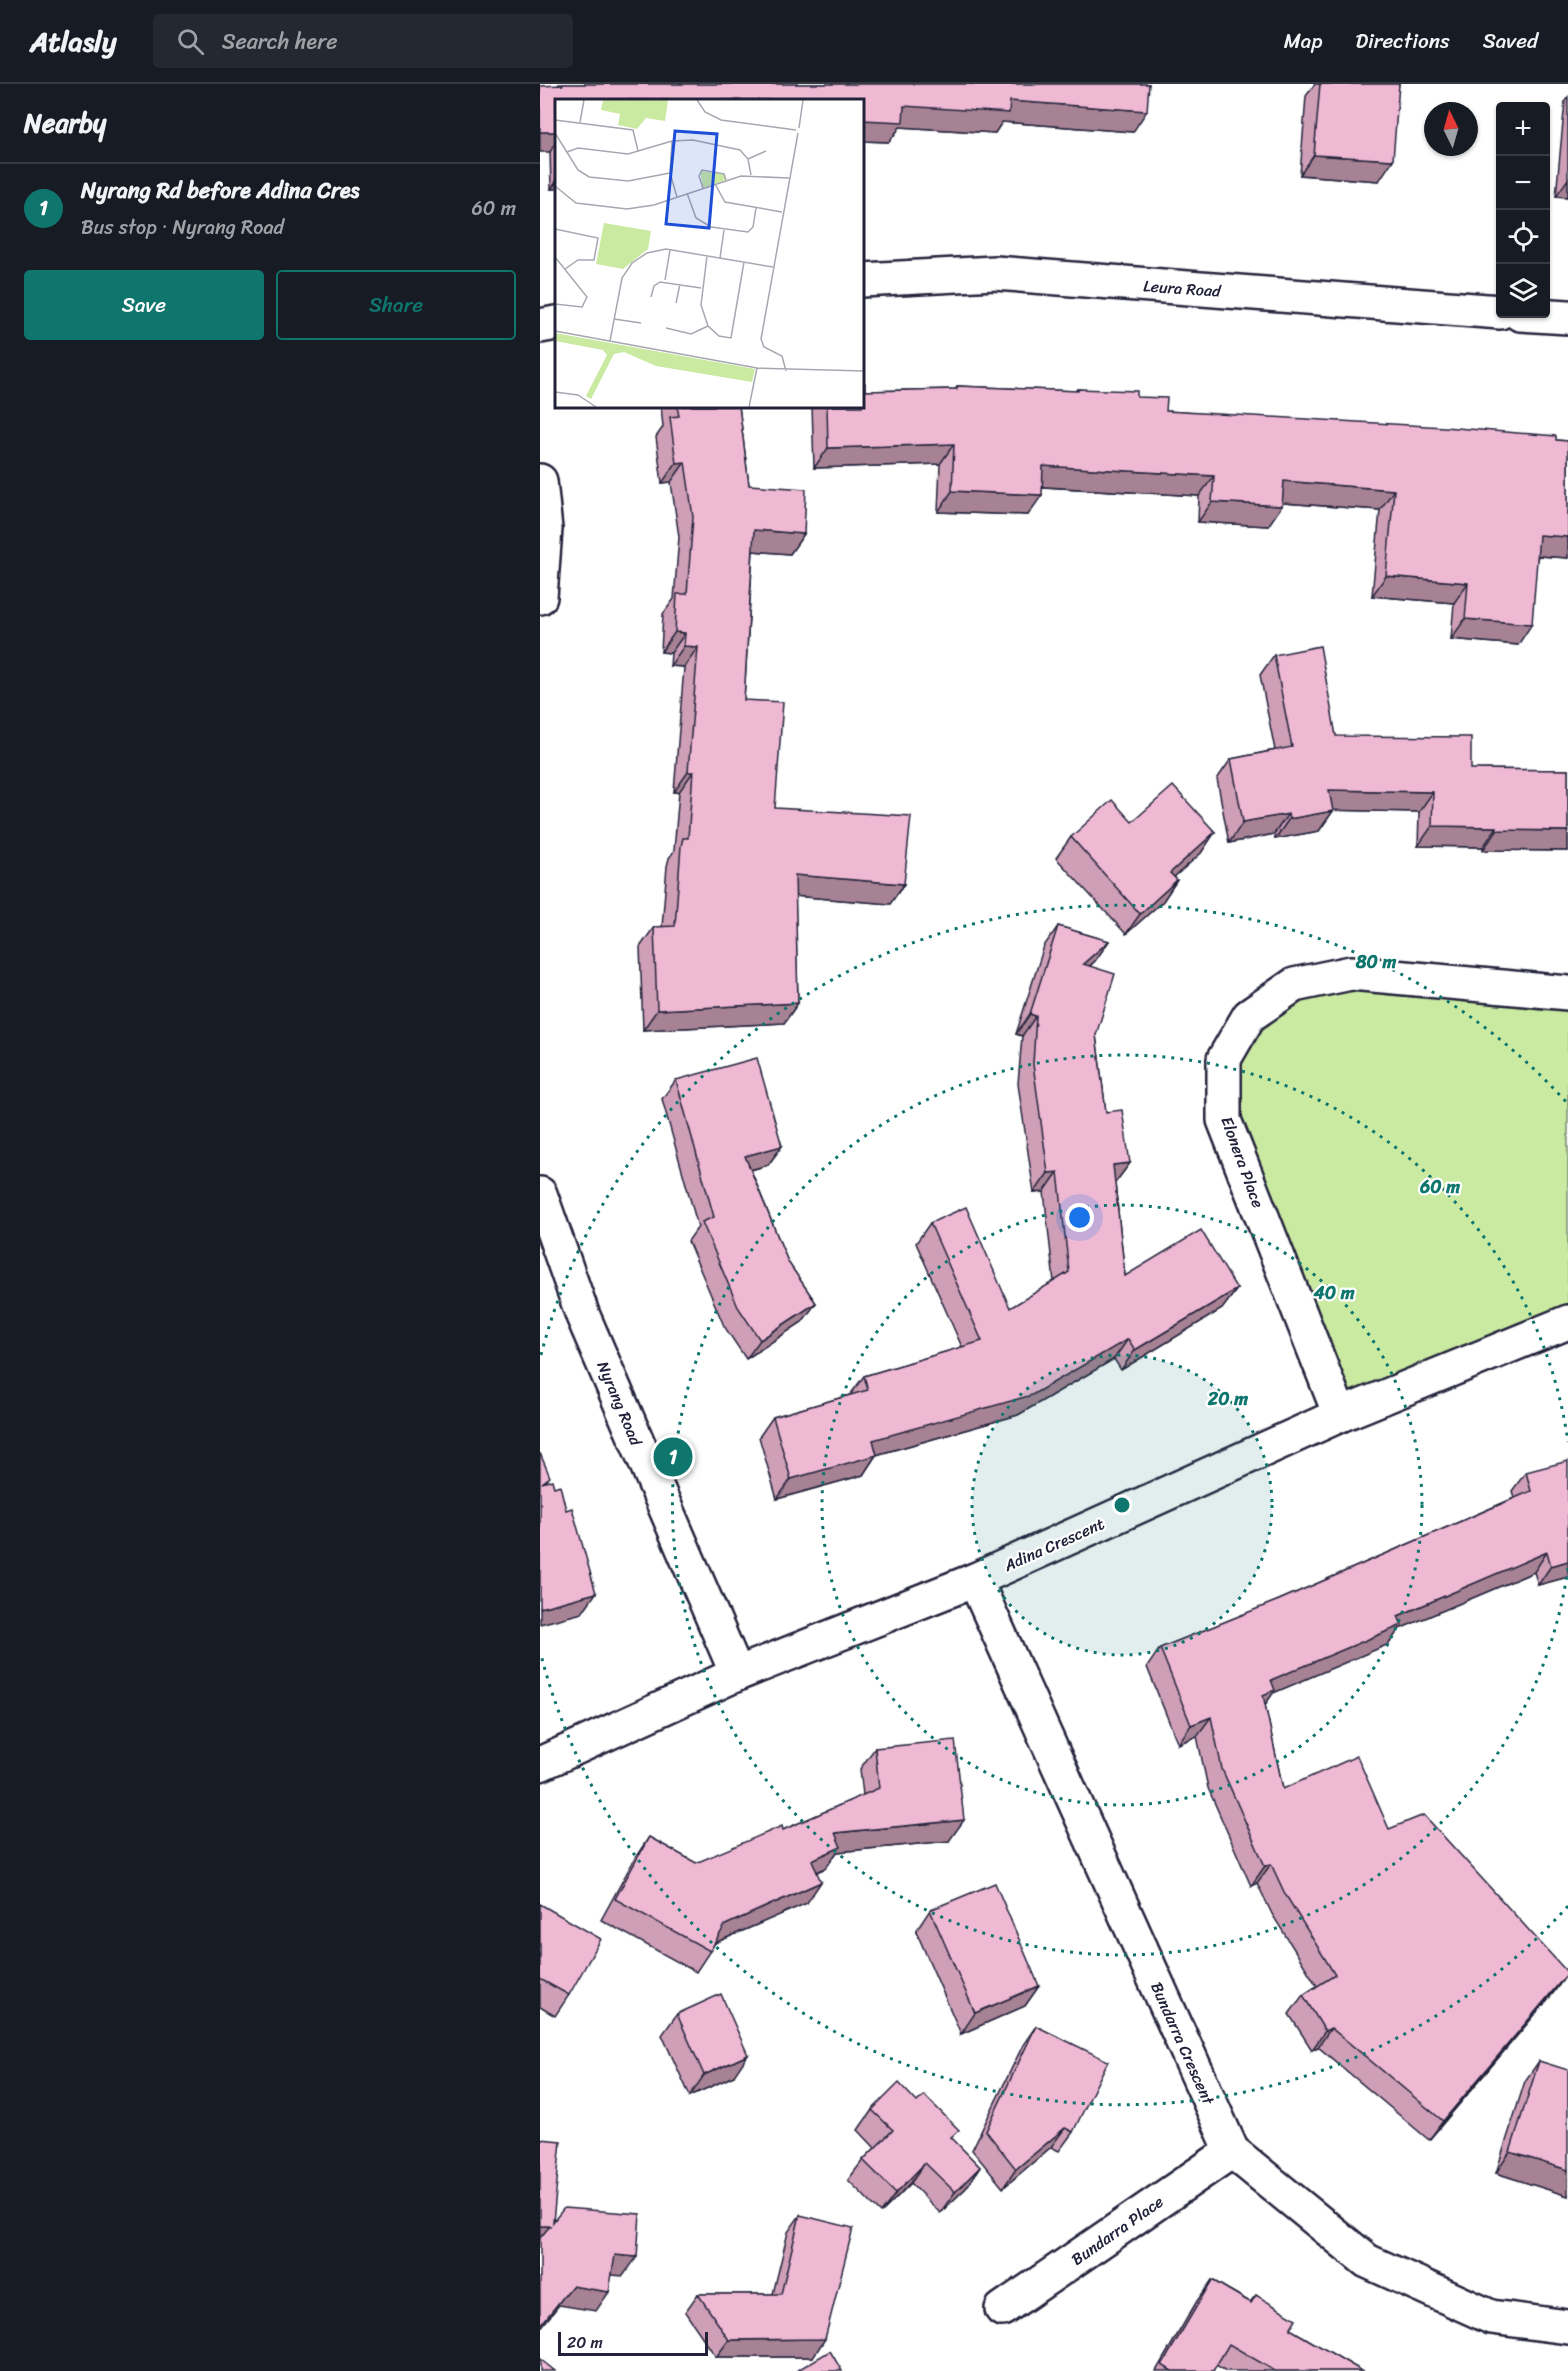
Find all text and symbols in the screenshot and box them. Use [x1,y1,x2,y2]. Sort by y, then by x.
search box [153,14,573,68]
text: Atlasly [30,17,117,66]
text: Search here [222,22,338,61]
text: Map [1284,22,1322,60]
text: Directions [1355,22,1450,60]
text: Saved [1483,22,1538,60]
icon: search [174,25,207,58]
inset map [555,99,864,408]
text: Nearby [24,100,106,146]
north arrow [1424,102,1478,156]
map controls [1496,102,1550,318]
button: + [1496,102,1550,156]
button: − [1496,156,1550,210]
text: Nyrang Rd before Adina Cres [81,171,360,210]
text: 1 [39,191,48,226]
text: 60 m [471,191,516,226]
text: Bus stop · Nyrang Road [81,210,284,245]
button: locate [1496,210,1550,264]
button: layers [1496,264,1550,318]
button: Save [24,270,264,340]
button: Share [276,270,516,340]
street label: Leura Road [1142,271,1223,306]
text: 80 m [1355,946,1397,978]
street label: Elonera Place [1213,1112,1273,1212]
text: 60 m [1419,1171,1460,1203]
your location [1065,1203,1094,1232]
text: 40 m [1312,1277,1355,1309]
street label: Nyrang Road [589,1356,651,1451]
text: 20 m [1207,1383,1248,1415]
pin: 1 [654,1434,692,1480]
centre of rings [1112,1495,1132,1515]
street label: Adina Crescent [998,1509,1109,1580]
street label: Bundarra Crescent [1143,1977,1223,2110]
street label: Bundarra Place [1065,2188,1170,2273]
text: 20 m [567,2328,603,2357]
scale bar [558,2329,708,2356]

